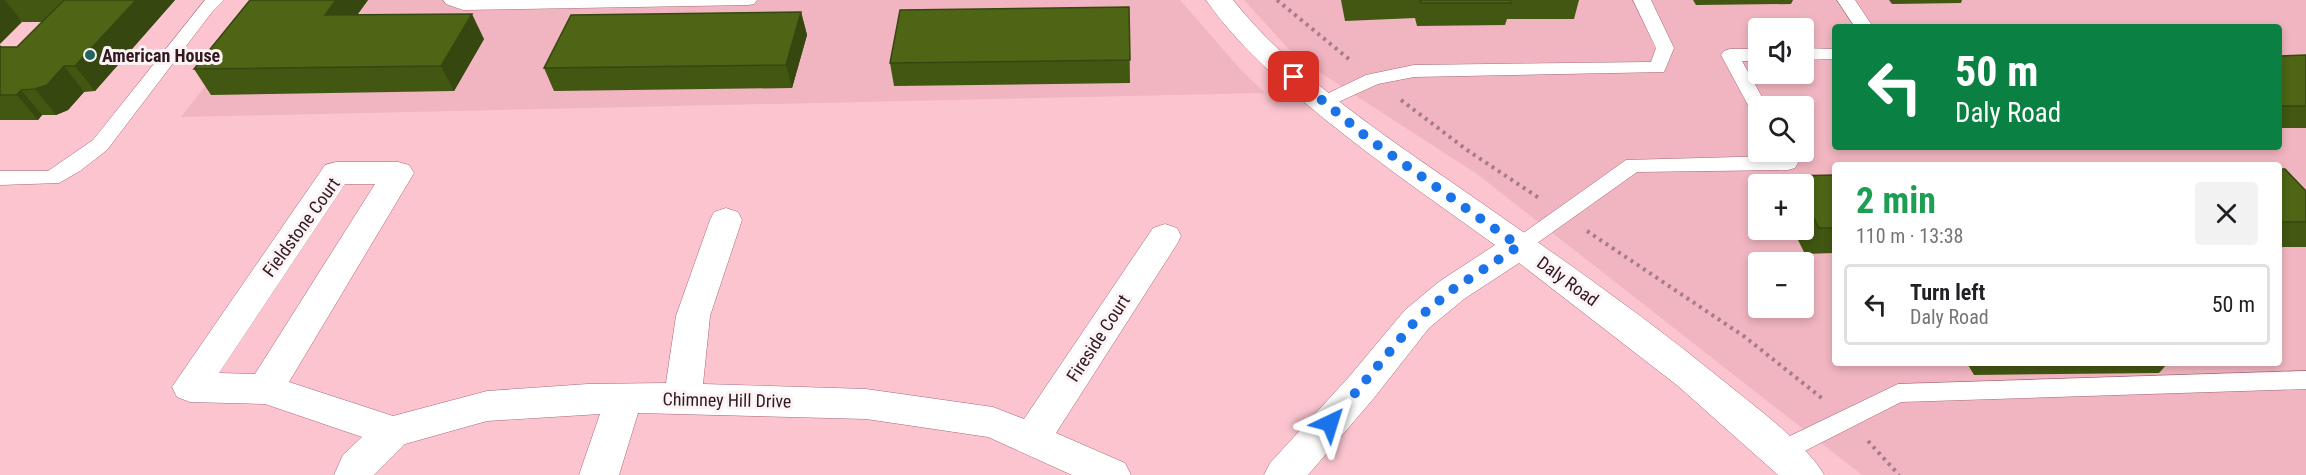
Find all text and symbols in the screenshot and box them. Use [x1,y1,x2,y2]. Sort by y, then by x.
map controls [1748,18,1814,318]
button: sound [1748,18,1814,84]
place label: American House [102,45,221,66]
text: 50 m [1955,47,2038,96]
marker: American House [83,48,97,62]
icon: left [1856,48,1934,126]
pin [1268,51,1319,102]
icon: arrive [1277,60,1310,93]
button: search [1748,96,1814,162]
text: Daly Road [1955,97,2061,129]
street label: Fieldstone Court [258,173,344,281]
button: + [1748,174,1814,240]
text: 2 min [1856,180,1936,222]
button: close [2195,182,2258,245]
text: 110 m · 13:38 [1856,224,1963,248]
street label: Daly Road [1533,252,1603,310]
button: − [1748,252,1814,318]
text: Turn left [1910,280,1985,305]
icon: left [1859,288,1892,321]
street label: Fireside Court [1062,291,1134,385]
text: 50 m [2212,292,2255,317]
text: Daly Road [1910,305,1989,329]
street label: Chimney Hill Drive [662,388,792,412]
position arrow [1298,391,1362,455]

